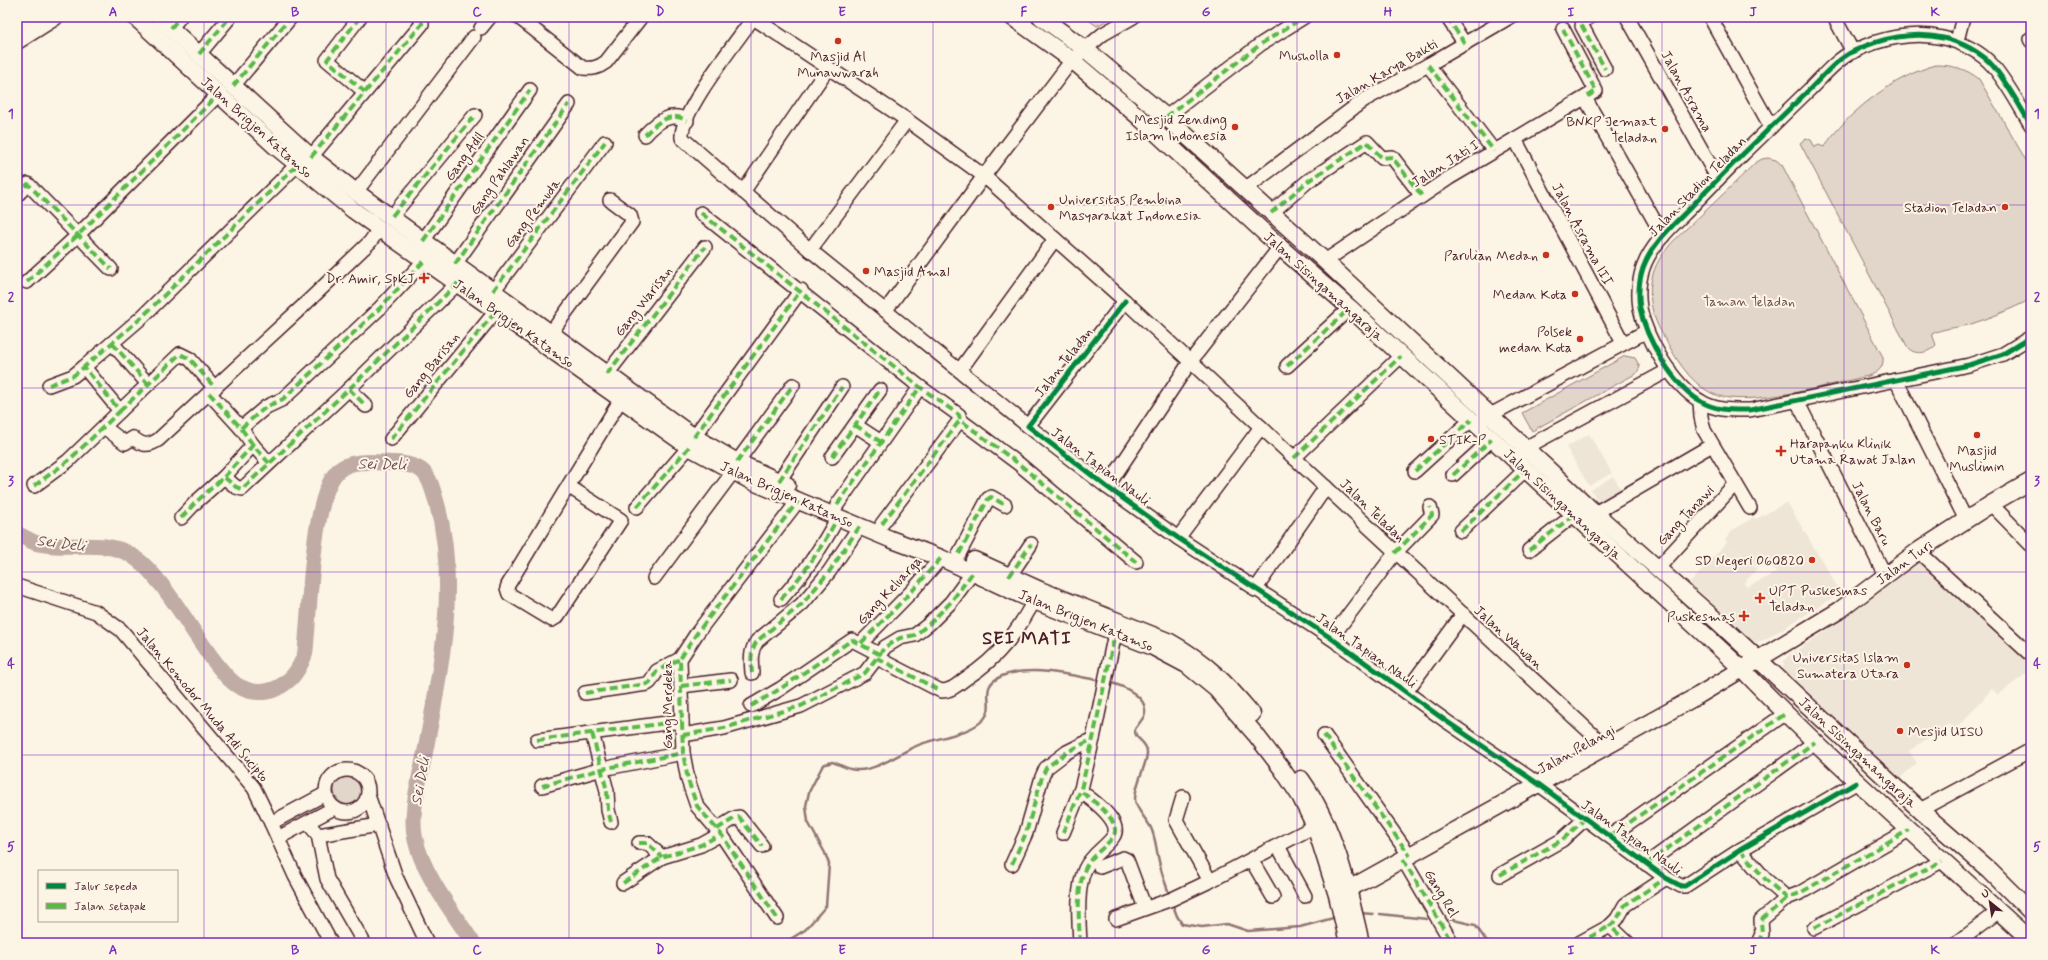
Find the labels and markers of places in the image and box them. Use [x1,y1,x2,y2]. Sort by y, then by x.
marker: Masjid Al Munawwarah [833,36,843,46]
place label: Musholla [1279,47,1329,65]
place label: Masjid Al Munawwarah [797,48,879,82]
marker: Musholla [1332,50,1342,60]
place label: Mesjid Zending Islam Indonesia [1125,111,1227,145]
place label: BNKP Jemaat Teladan [1566,113,1658,147]
marker: Mesjid Zending Islam Indonesia [1230,122,1240,132]
marker: BNKP Jemaat Teladan [1660,124,1670,134]
place label: Universitas Pembina Masyarakat Indonesia [1059,191,1201,225]
place label: Stadion Teladan [1904,199,1997,217]
marker: Universitas Pembina Masyarakat Indonesia [1046,202,1056,212]
marker: Stadion Teladan [2000,202,2010,212]
place label: Parulian Medan [1444,247,1538,265]
marker: Parulian Medan [1541,250,1551,260]
place label: Masjid Amal [874,263,950,281]
marker: Masjid Amal [861,266,871,276]
place label: Dr. Amir, SpKJ [326,270,415,288]
marker: Dr. Amir, SpKJ [418,272,430,284]
place label: Medan Kota [1493,286,1567,304]
marker: Medan Kota [1570,289,1580,299]
place label: Polsek medan Kota [1499,323,1572,357]
marker: Polsek medan Kota [1575,334,1585,344]
marker: Masjid Muslimin [1972,430,1982,440]
place label: STIK-P [1439,431,1487,449]
marker: STIK-P [1426,434,1436,444]
place label: Harapanku Klinik Utama Rawat Jalan [1790,435,1916,469]
place label: Masjid Muslimin [1949,442,2005,476]
marker: Harapanku Klinik Utama Rawat Jalan [1775,445,1787,457]
place label: SD Negeri 060820 [1695,552,1804,570]
marker: SD Negeri 060820 [1807,555,1817,565]
place label: UPT Puskesmas Teladan [1769,582,1867,616]
marker: UPT Puskesmas Teladan [1754,592,1766,604]
place label: Puskesmas [1667,608,1735,626]
marker: Puskesmas [1738,610,1750,622]
place label: Universitas Islam Sumatera Utara [1793,649,1899,683]
marker: Universitas Islam Sumatera Utara [1902,660,1912,670]
place label: Mesjid UISU [1908,723,1983,741]
marker: Mesjid UISU [1895,726,1905,736]

